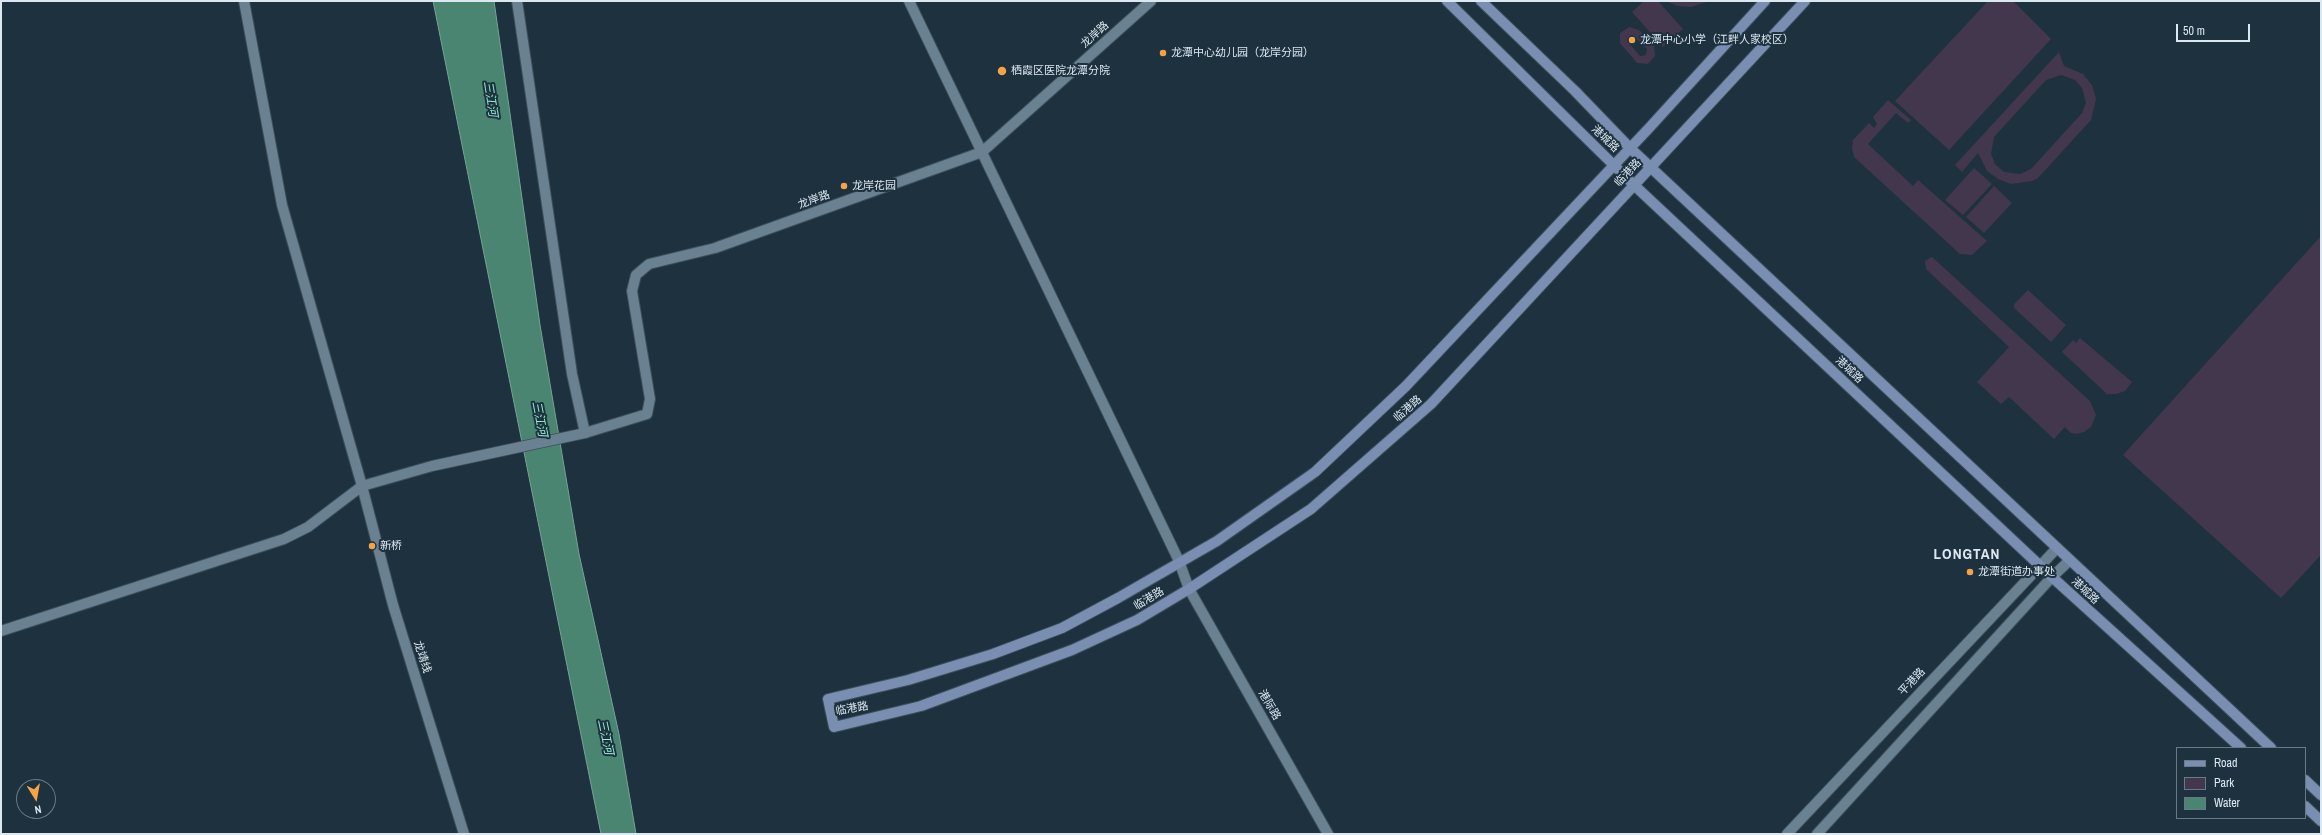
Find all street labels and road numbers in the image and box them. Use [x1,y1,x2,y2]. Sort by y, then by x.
street label: 龙岸路 [1078,19,1112,51]
street label: 港城路 [1589,123,1621,155]
street label: 临港路 [1612,156,1644,190]
street label: 龙岸路 [796,188,832,212]
street label: 港城路 [1832,354,1866,386]
street label: 临港路 [1391,393,1425,425]
street label: 港城路 [2068,575,2102,607]
street label: 临港路 [1131,585,1167,613]
street label: 龙靖线 [411,639,433,675]
street label: 平港路 [1896,665,1928,699]
street label: 港际路 [1255,687,1283,723]
street label: 临港路 [835,700,869,718]

